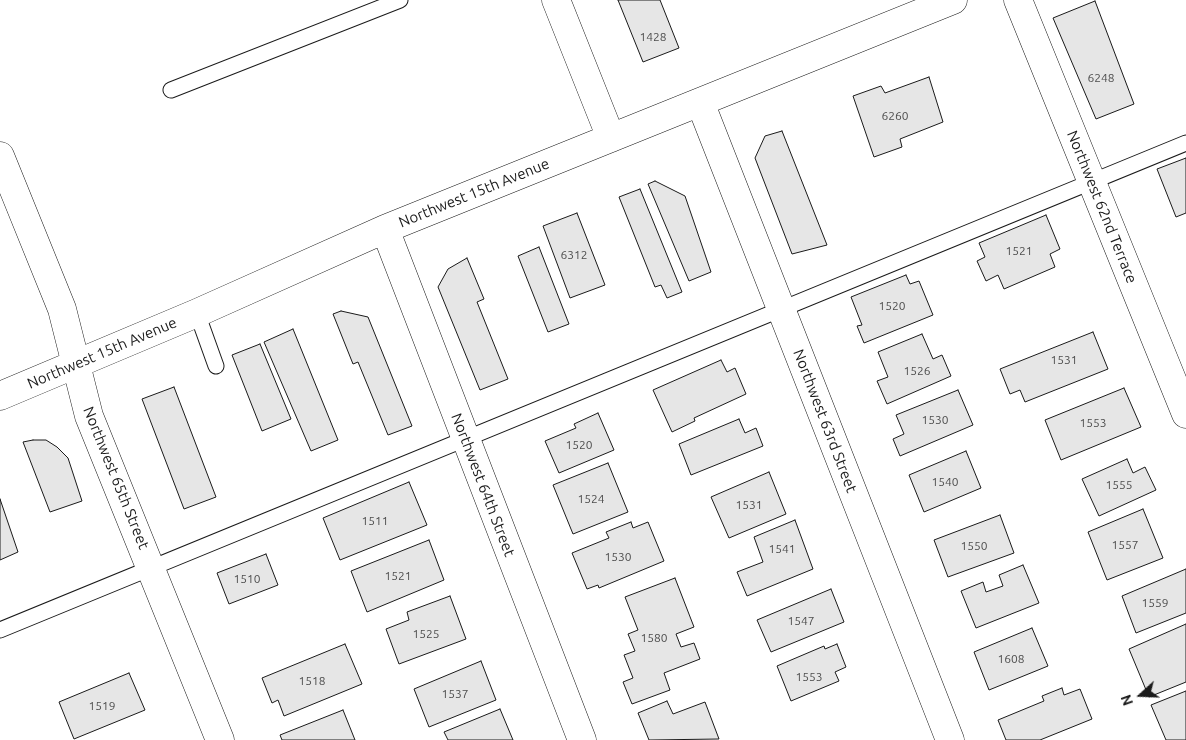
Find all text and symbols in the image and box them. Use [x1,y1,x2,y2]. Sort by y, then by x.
house number: 1428 [639,30,667,44]
house number: 6248 [1087,71,1115,85]
house number: 6260 [881,109,909,123]
street label: Northwest 62nd Terrace [1063,128,1141,286]
street label: Northwest 15th Avenue [396,155,552,231]
house number: 1521 [1005,244,1033,258]
house number: 6312 [560,248,588,262]
house number: 1520 [878,299,906,313]
street label: Northwest 15th Avenue [25,313,179,393]
street label: Northwest 63rd Street [789,347,861,495]
house number: 1531 [1050,353,1078,367]
house number: 1526 [903,364,931,378]
street label: Northwest 65th Street [79,404,153,552]
street label: Northwest 64th Street [447,411,519,559]
house number: 1530 [921,413,949,427]
house number: 1553 [1079,416,1107,430]
house number: 1520 [565,438,593,452]
house number: 1540 [931,475,959,489]
house number: 1555 [1105,478,1133,492]
house number: 1524 [577,492,605,506]
house number: 1531 [735,498,763,512]
house number: 1511 [361,514,389,528]
house number: 1557 [1111,538,1139,552]
house number: 1550 [960,539,988,553]
house number: 1541 [768,542,796,556]
house number: 1530 [604,550,632,564]
house number: 1521 [384,569,412,583]
house number: 1510 [233,572,261,586]
house number: 1559 [1141,596,1169,610]
house number: 1547 [787,614,815,628]
house number: 1525 [412,627,440,641]
house number: 1580 [640,631,668,645]
house number: 1608 [997,652,1025,666]
house number: 1553 [795,670,823,684]
north arrow [1116,670,1166,720]
house number: 1518 [298,674,326,688]
house number: 1537 [441,687,469,701]
text: N [1118,692,1136,708]
house number: 1519 [88,699,116,713]

